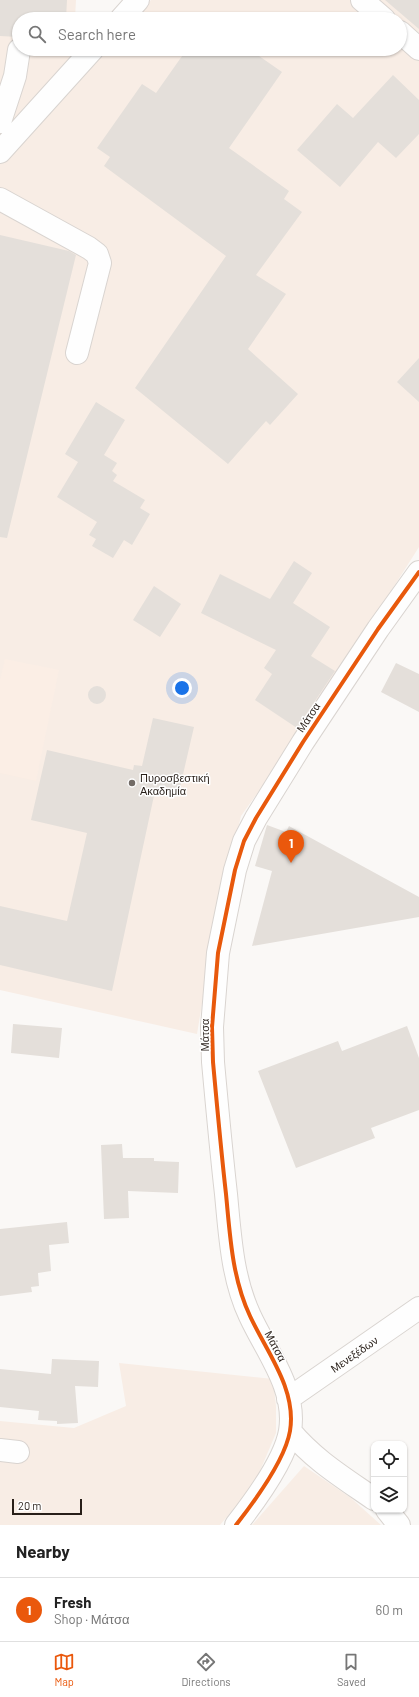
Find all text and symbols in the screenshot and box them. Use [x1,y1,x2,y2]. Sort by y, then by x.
search box [12,12,407,56]
icon: search [26,23,48,45]
text: Search here [58,25,136,43]
your location [172,678,192,698]
street label: Μάτσα [293,699,323,734]
place label: Πυροσβεστική Ακαδημία [140,771,210,797]
marker: Πυροσβεστική Ακαδημία [127,778,137,788]
pin: 1 [278,830,304,863]
street label: Μάτσα [198,1018,211,1051]
street label: Μάτσα [263,1328,290,1364]
street label: Μενεξέδων [328,1333,380,1375]
map controls [371,1441,407,1513]
button: locate [371,1441,407,1477]
button: layers [371,1477,407,1513]
scale bar [12,1497,82,1516]
text: 20 m [18,1499,41,1512]
text: Nearby [16,1541,70,1561]
text: Fresh [54,1593,91,1611]
text: 1 [27,1602,31,1618]
text: 60 m [376,1602,403,1618]
text: Shop · Μάτσα [54,1611,130,1627]
tab: Map [53,1651,75,1688]
tab: Directions [181,1651,231,1688]
tab: Saved [337,1651,366,1688]

